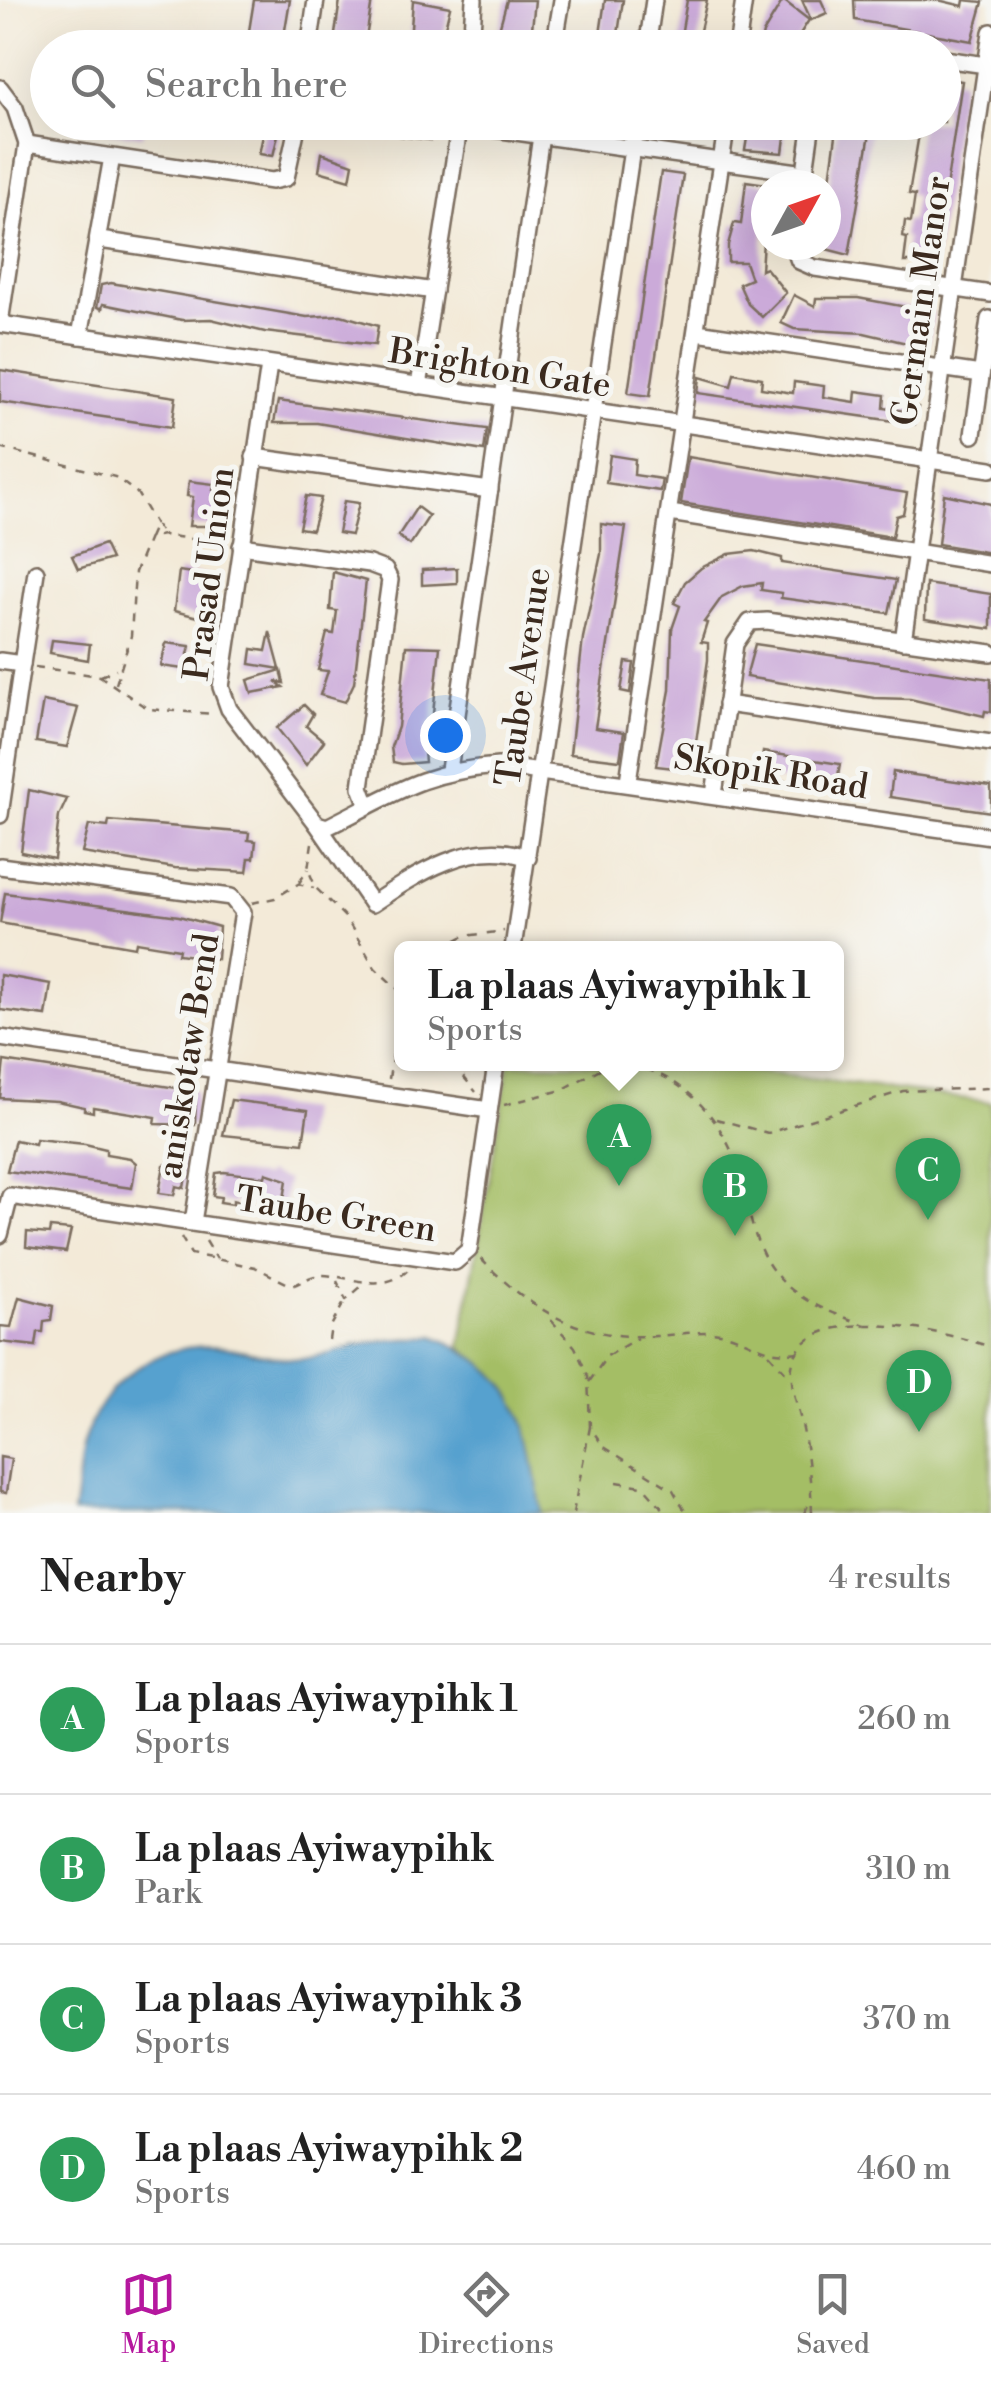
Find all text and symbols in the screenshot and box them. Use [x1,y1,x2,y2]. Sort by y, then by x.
search box [30,30,961,140]
icon: search [65,58,120,113]
text: Search here [145,62,348,109]
north arrow [751,170,841,260]
street label: Germain Manor [883,173,961,429]
street label: Brighton Gate [385,330,614,408]
street label: Prasad Union [176,465,244,683]
street label: Taube Avenue [487,565,561,789]
your location [420,710,471,761]
street label: Skopik Road [671,736,871,810]
street label: aniskotaw Bend [148,930,230,1182]
popup [394,941,844,1071]
text: La plaas Ayiwaypihk 1 [428,963,810,1010]
text: Sports [428,1010,522,1050]
pin: A [586,1104,652,1186]
pin: C [896,1138,960,1220]
pin: B [702,1154,768,1236]
street label: Taube Green [233,1178,439,1252]
pin: D [886,1350,952,1432]
text: Nearby [40,1552,185,1605]
text: 4 results [829,1558,951,1598]
text: La plaas Ayiwaypihk 1 [135,1676,518,1723]
text: A [61,1699,84,1739]
text: 260 m [858,1699,951,1739]
text: Sports [135,1723,230,1763]
text: La plaas Ayiwaypihk [135,1826,494,1873]
text: B [60,1849,85,1889]
text: 310 m [865,1849,951,1889]
text: Park [135,1873,202,1913]
text: La plaas Ayiwaypihk 3 [135,1976,523,2023]
text: C [61,1999,84,2039]
text: 370 m [863,1999,951,2039]
text: Sports [135,2023,230,2063]
text: La plaas Ayiwaypihk 2 [135,2126,523,2173]
text: D [60,2149,85,2189]
text: 460 m [857,2149,951,2189]
text: Sports [135,2173,230,2213]
tab: Map [121,2267,176,2362]
tab: Directions [419,2267,554,2362]
tab: Saved [796,2267,870,2362]

